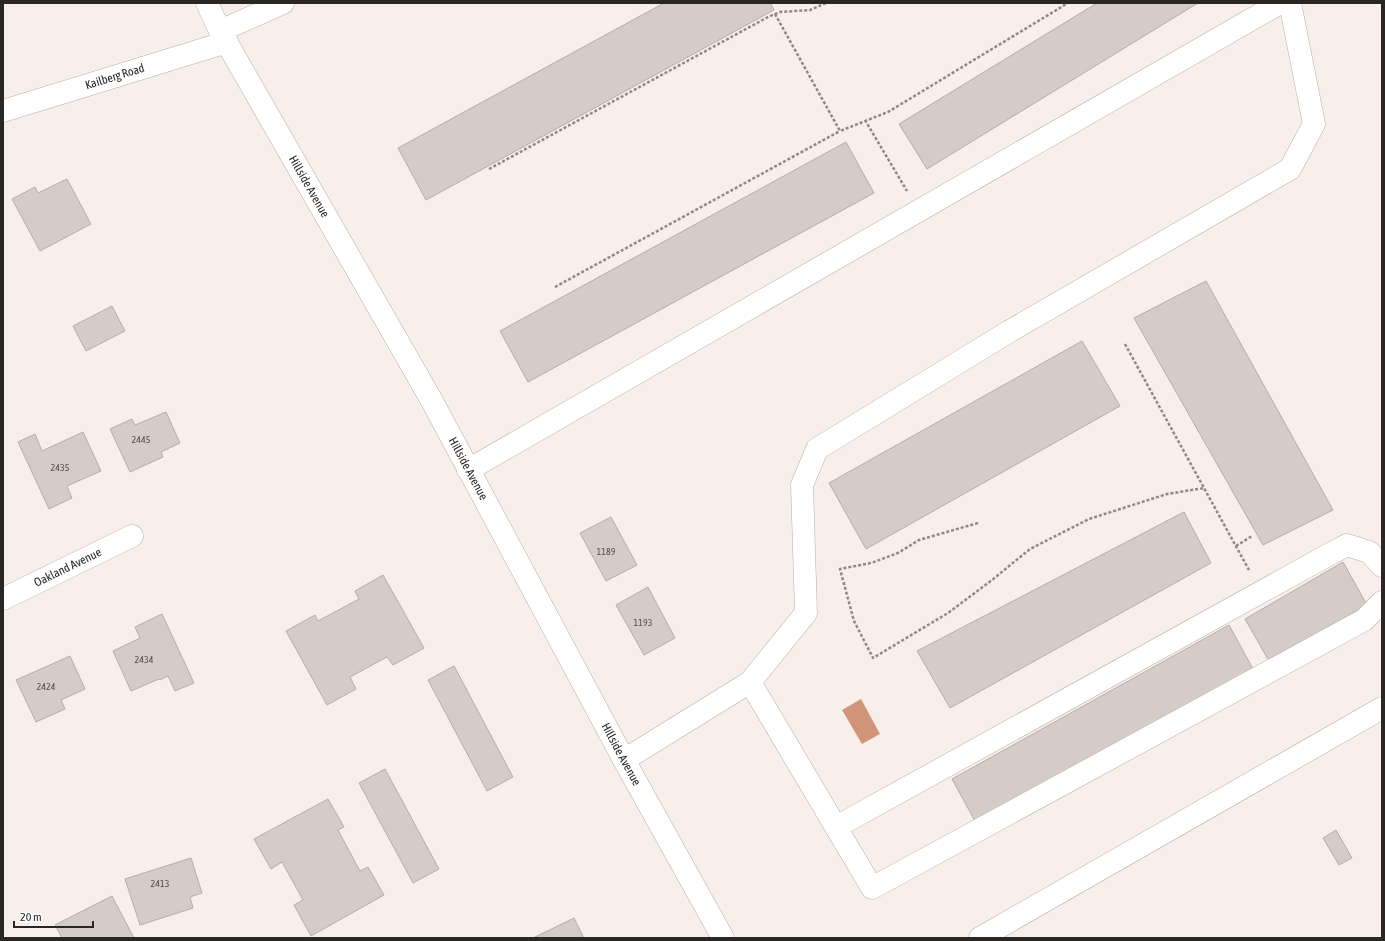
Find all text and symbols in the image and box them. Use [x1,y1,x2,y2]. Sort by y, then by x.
street label: Kailberg Road [83,61,146,92]
street label: Hillside Avenue [286,153,332,220]
house number: 2445 [132,434,151,445]
street label: Hillside Avenue [446,435,491,502]
house number: 2435 [51,462,70,473]
street label: Oakland Avenue [32,545,104,590]
house number: 1189 [597,546,616,557]
house number: 1193 [634,617,653,628]
house number: 2434 [135,654,154,665]
house number: 2424 [37,681,56,692]
street label: Hillside Avenue [598,721,644,788]
house number: 2413 [151,878,170,889]
scale bar [14,903,93,929]
text: 20 m [20,910,42,924]

